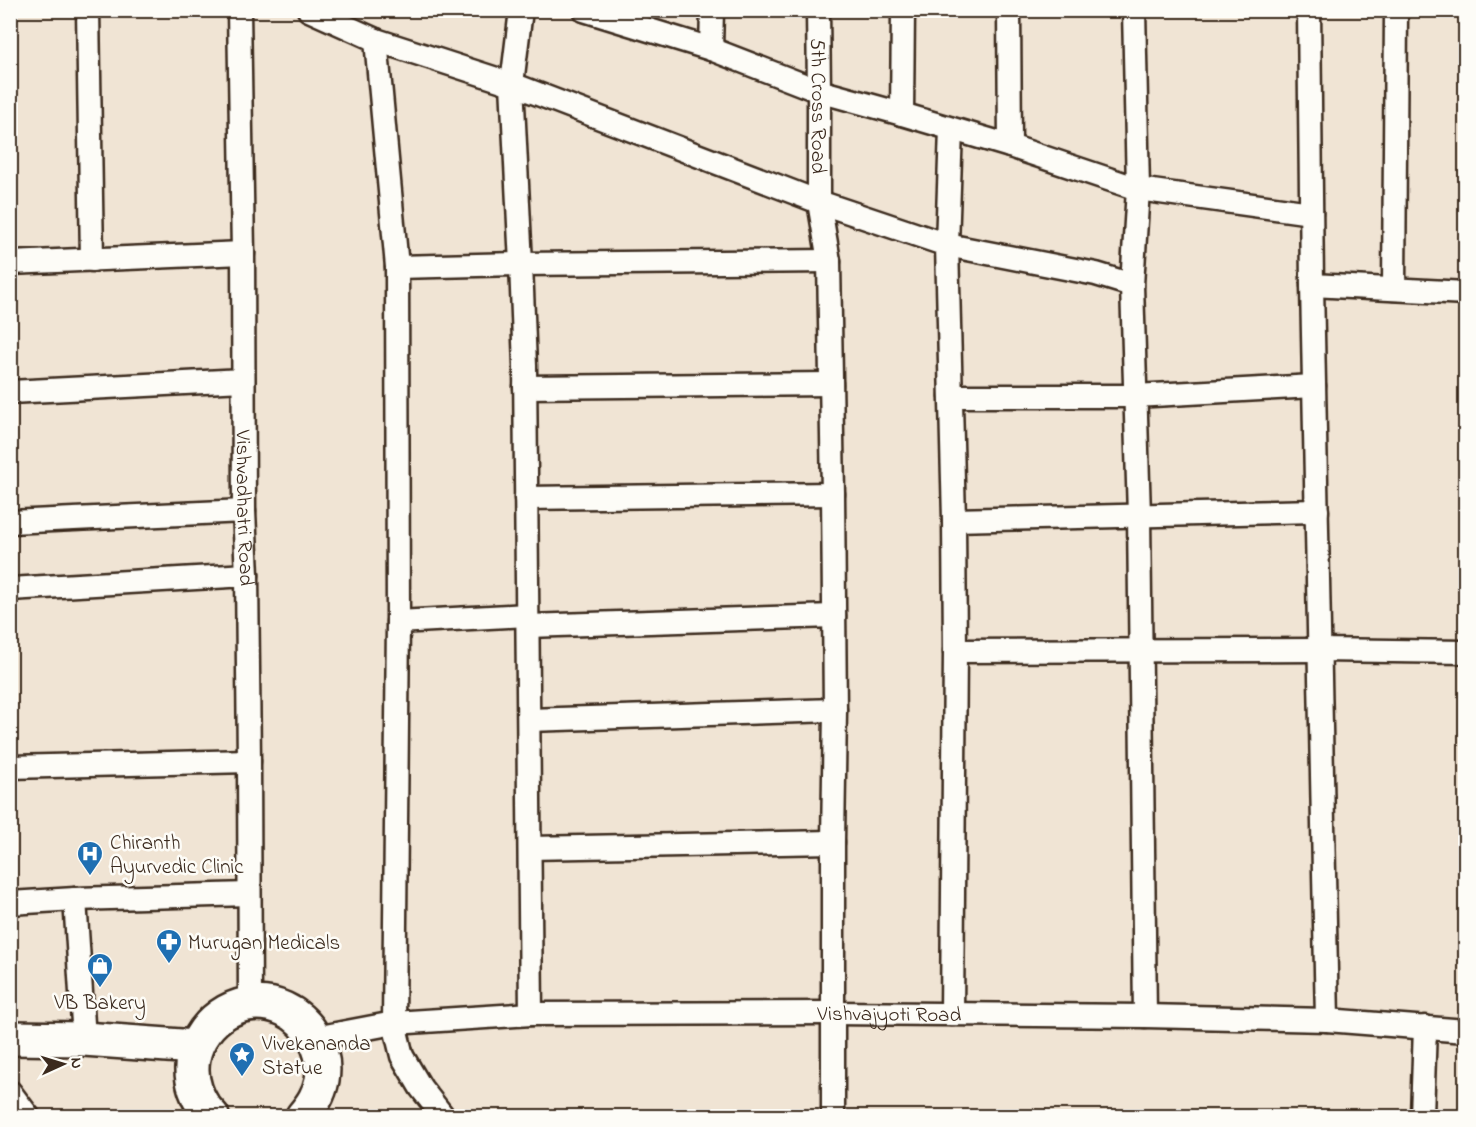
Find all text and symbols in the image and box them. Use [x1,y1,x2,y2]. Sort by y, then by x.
street label: 5th Cross Road [801,38,832,174]
street label: Vishvadhatri Road [227,429,260,586]
place label: Chiranth Ayurvedic Clinic [110,829,244,885]
hospital icon: Chiranth Ayurvedic Clinic [75,839,105,877]
pharmacy icon: Murugan Medicals [154,927,184,965]
place label: Murugan Medicals [188,929,340,961]
shop icon: VB Bakery [85,951,115,989]
place label: VB Bakery [53,989,146,1021]
street label: Vishvajyoti Road [816,1000,962,1033]
place label: Vivekananda Statue [261,1030,371,1084]
north arrow [33,1034,93,1094]
place icon: Vivekananda Statue [227,1040,257,1078]
text: N [64,1057,88,1070]

